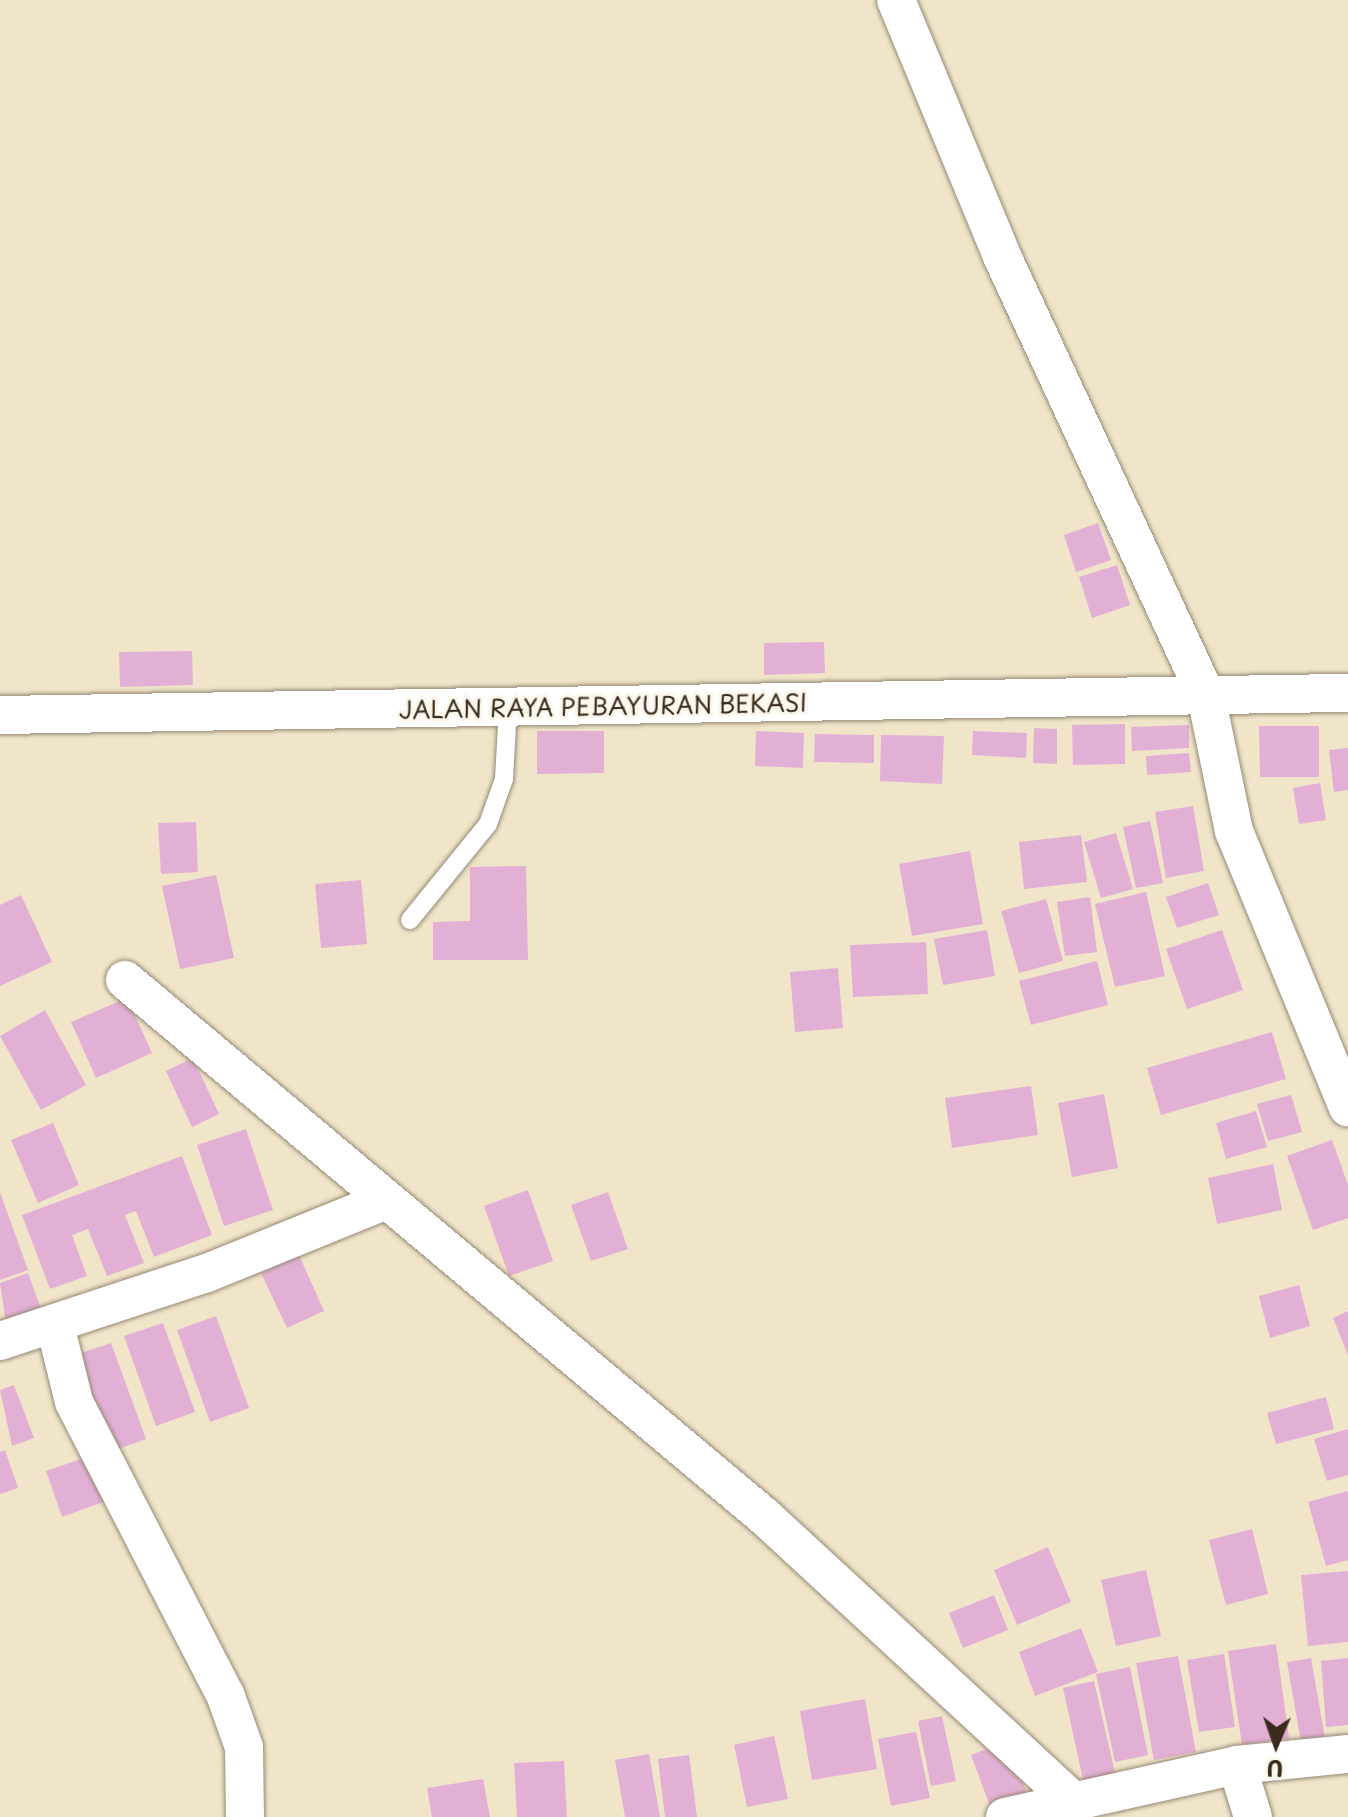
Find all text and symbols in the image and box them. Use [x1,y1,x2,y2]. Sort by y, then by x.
street label: JALAN RAYA PEBAYURAN BEKASI [396,688,810,724]
north arrow [1236,1705,1316,1785]
text: U [1266,1753,1284,1786]

